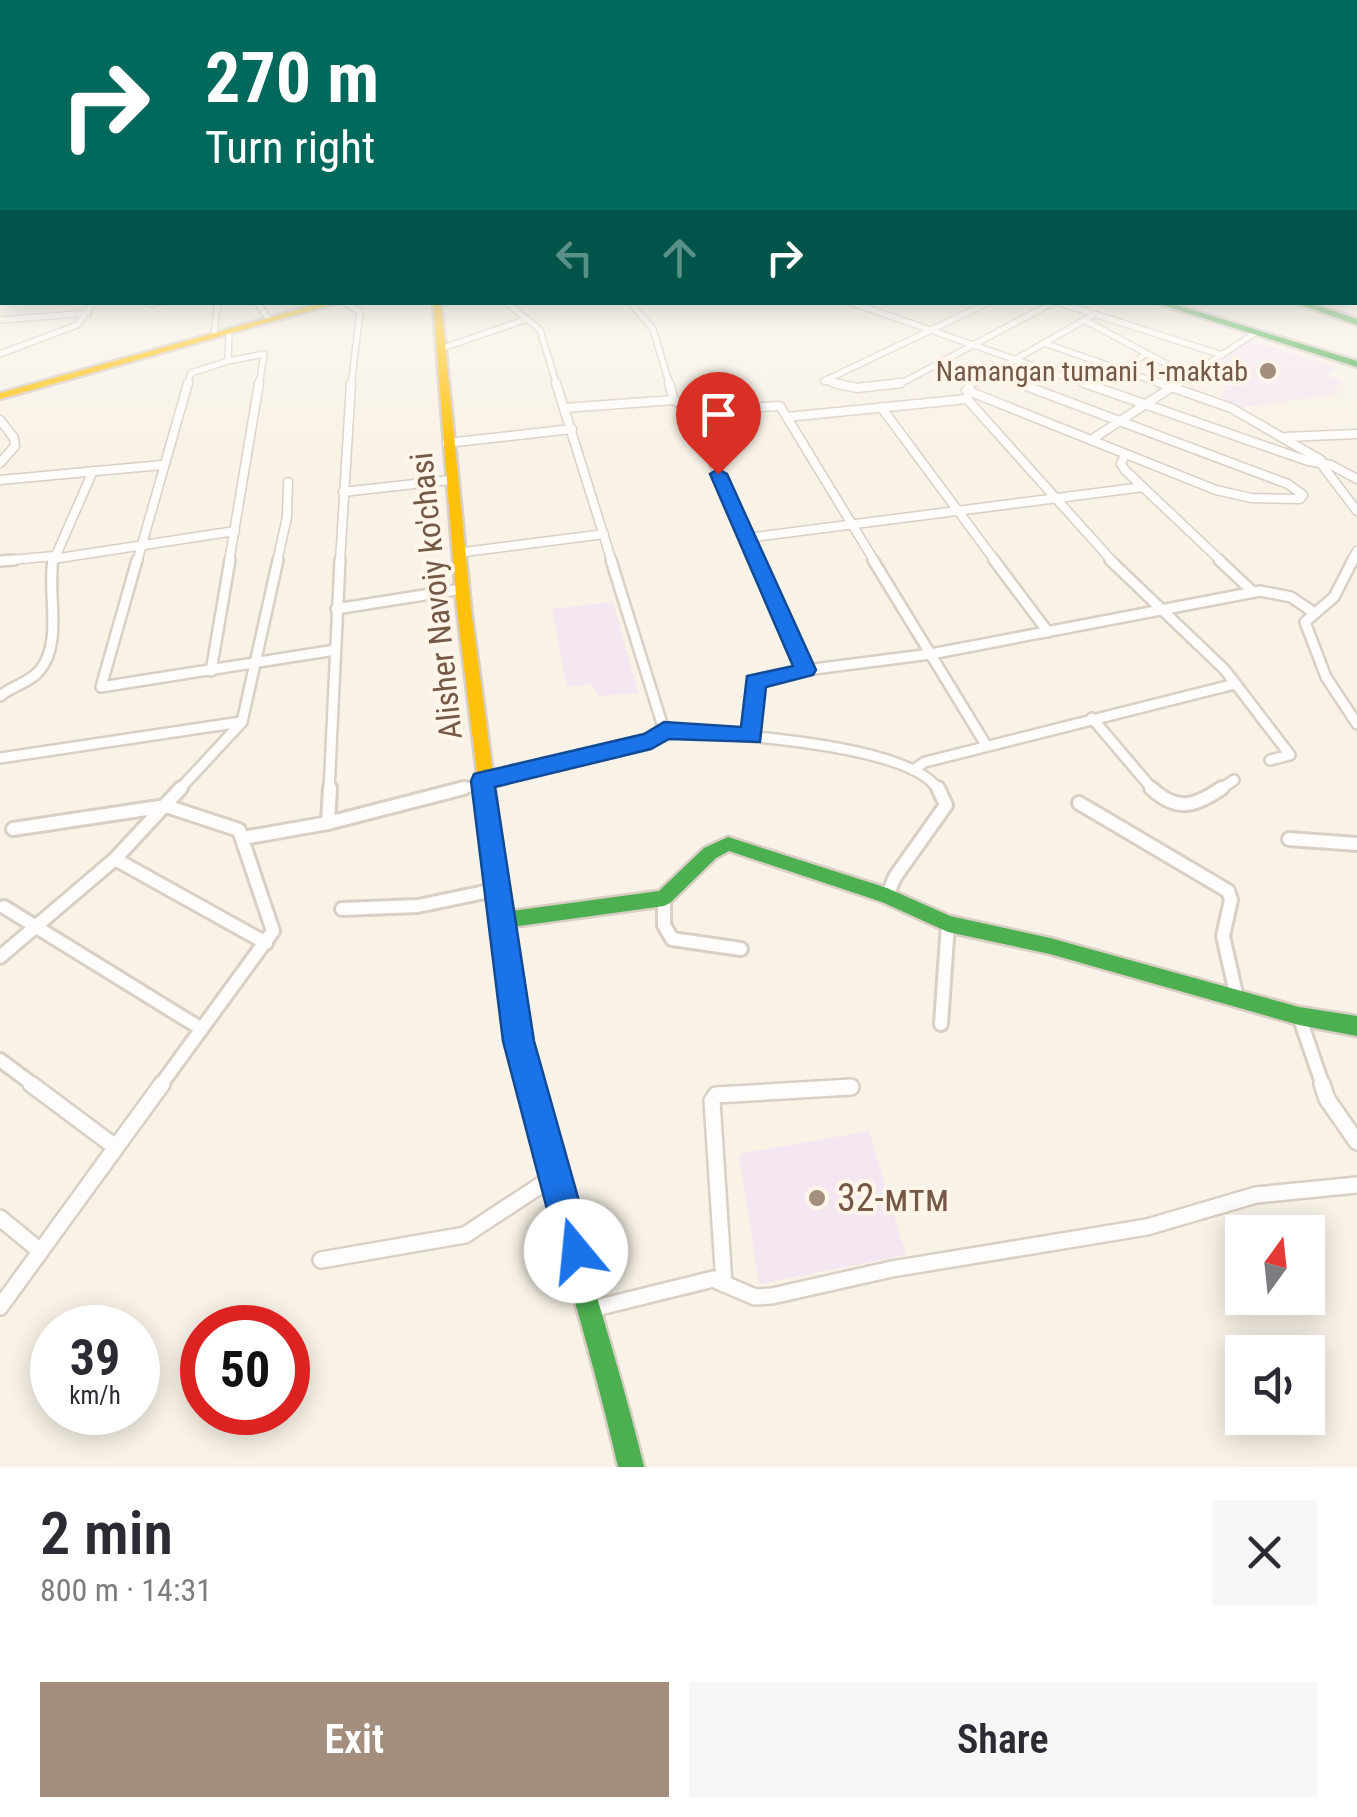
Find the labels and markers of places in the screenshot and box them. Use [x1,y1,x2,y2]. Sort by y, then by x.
place label: Namangan tumani 1-maktab [936,355,1248,388]
marker: Namangan tumani 1-maktab [1257,360,1279,382]
pin [676,372,761,475]
place label: 32-мтм [837,1176,949,1220]
marker: 32-мтм [806,1187,828,1209]

